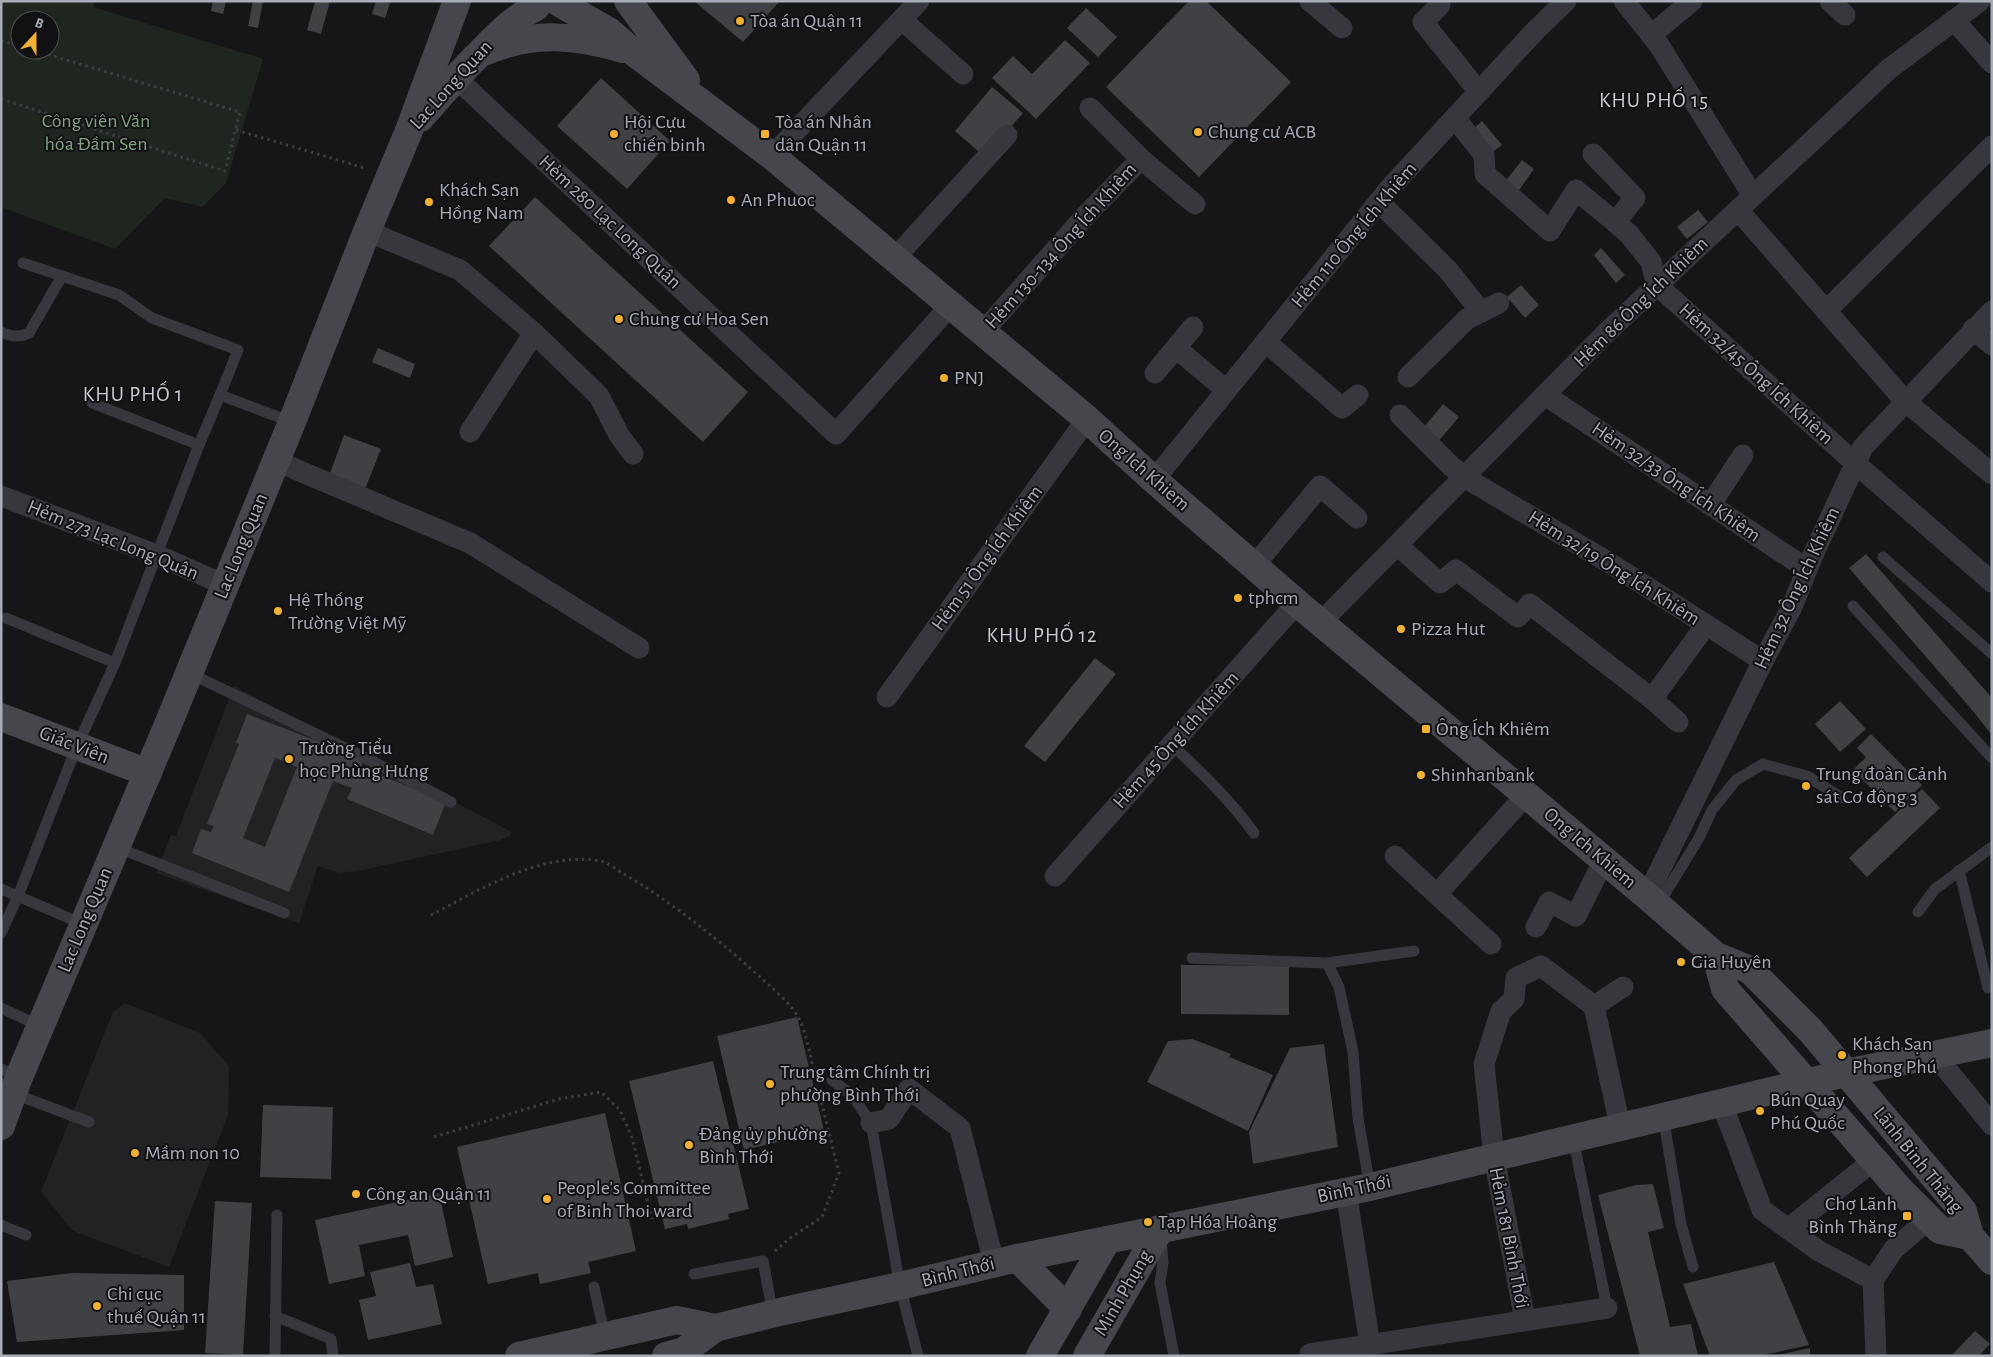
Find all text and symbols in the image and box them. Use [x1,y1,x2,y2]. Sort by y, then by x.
north arrow [10,10,60,60]
place label: Tòa án Quận 11 [750,11,863,31]
marker: Tòa án Quận 11 [734,15,746,27]
text: B [33,16,46,32]
street label: Lac Long Quan [406,37,496,133]
district label: KHU PHỐ 15 [1599,86,1709,111]
park label: Công viên Văn hóa Đầm Sen [42,111,150,154]
place label: Hội Cựu chiến binh [624,112,706,155]
place label: Tòa án Nhân dân Quận 11 [775,112,872,155]
place label: Chung cư ACB [1208,122,1316,142]
marker: Chung cư ACB [1192,126,1204,138]
marker: Hội Cựu chiến binh [608,128,620,140]
marker: Tòa án Nhân dân Quận 11 [759,128,771,140]
street label: Hẻm 280 Lạc Long Quân [535,151,685,293]
street label: Hẻm 110 Ông Ích Khiêm [1287,158,1421,312]
street label: Hẻm 130-134 Ông Ích Khiêm [981,159,1141,333]
place label: Khách Sạn Hồng Nam [439,180,524,223]
place label: An Phuoc [741,190,815,210]
marker: An Phuoc [725,194,737,206]
marker: Khách Sạn Hồng Nam [423,196,435,208]
street label: Hẻm 86 Ông Ích Khiêm [1569,232,1712,371]
street label: Hẻm 32/45 Ông Ích Khiêm [1675,299,1838,448]
place label: Chung cư Hoa Sen [629,309,769,329]
marker: Chung cư Hoa Sen [613,313,625,325]
place label: PNJ [954,368,984,388]
marker: PNJ [938,372,950,384]
district label: KHU PHỐ 1 [83,380,183,405]
street label: Hẻm 32/33 Ông Ích Khiêm [1588,417,1764,546]
street label: Ong Ich Khiem [1094,425,1194,515]
street label: Hẻm 51 Ông Ích Khiêm [927,481,1046,634]
street label: Lac Long Quan [211,490,271,602]
street label: Hẻm 273 Lạc Long Quân [25,497,201,583]
street label: Hẻm 32 Ông Ích Khiêm [1750,503,1843,672]
street label: Hẻm 32/19 Ông Ích Khiêm [1525,506,1704,629]
place label: tphcm [1248,588,1298,608]
place label: Hệ Thống Trường Việt Mỹ [288,590,407,633]
marker: tphcm [1232,592,1244,604]
marker: Hệ Thống Trường Việt Mỹ [272,605,284,617]
place label: Pizza Hut [1411,619,1486,639]
district label: KHU PHỐ 12 [987,621,1097,646]
marker: Pizza Hut [1395,623,1407,635]
street label: Hẻm 45 Ông Ích Khiêm [1109,667,1243,812]
place label: Ông Ích Khiêm [1436,718,1550,739]
street label: Giác Viên [36,723,112,767]
marker: Ông Ích Khiêm [1420,723,1432,735]
place label: Trường Tiểu học Phùng Hưng [299,738,429,781]
marker: Trường Tiểu học Phùng Hưng [283,753,295,765]
place label: Trung đoàn Cảnh sát Cơ động 3 [1816,764,1947,807]
place label: Shinhanbank [1431,765,1534,785]
marker: Shinhanbank [1415,769,1427,781]
marker: Trung đoàn Cảnh sát Cơ động 3 [1800,780,1812,792]
street label: Ong Ich Khiem [1540,804,1640,892]
street label: Lac Long Quan [54,865,116,975]
place label: Gia Huyên [1691,952,1772,972]
marker: Gia Huyên [1675,956,1687,968]
place label: Khách Sạn Phong Phú [1852,1034,1937,1077]
marker: Khách Sạn Phong Phú [1836,1049,1848,1061]
place label: Trung tâm Chính trị phường Bình Thới [780,1062,930,1105]
marker: Trung tâm Chính trị phường Bình Thới [764,1078,776,1090]
place label: Bún Quay Phú Quốc [1770,1090,1845,1133]
street label: Lãnh Binh Thăng [1869,1103,1967,1217]
marker: Bún Quay Phú Quốc [1754,1105,1766,1117]
place label: Đảng ủy phường Bình Thới [699,1124,828,1167]
marker: Đảng ủy phường Bình Thới [683,1139,695,1151]
place label: Mầm non 10 [145,1143,240,1163]
marker: Mầm non 10 [129,1147,141,1159]
street label: Hẻm 181 Bình Thới [1486,1166,1532,1310]
street label: Bình Thới [1315,1171,1393,1207]
place label: People's Committee of Binh Thoi ward [557,1178,711,1221]
place label: Công an Quận 11 [366,1184,491,1204]
marker: Công an Quận 11 [350,1188,362,1200]
marker: People's Committee of Binh Thoi ward [541,1193,553,1205]
place label: Chợ Lãnh Bình Thăng [1808,1194,1897,1237]
marker: Chợ Lãnh Bình Thăng [1901,1210,1913,1222]
place label: Tạp Hóa Hoàng [1158,1212,1277,1232]
marker: Tạp Hóa Hoàng [1142,1216,1154,1228]
street label: Minh Phụng [1090,1246,1156,1339]
street label: Bình Thới [919,1253,997,1291]
place label: Chi cục thuế Quận 11 [107,1284,206,1327]
marker: Chi cục thuế Quận 11 [91,1300,103,1312]

